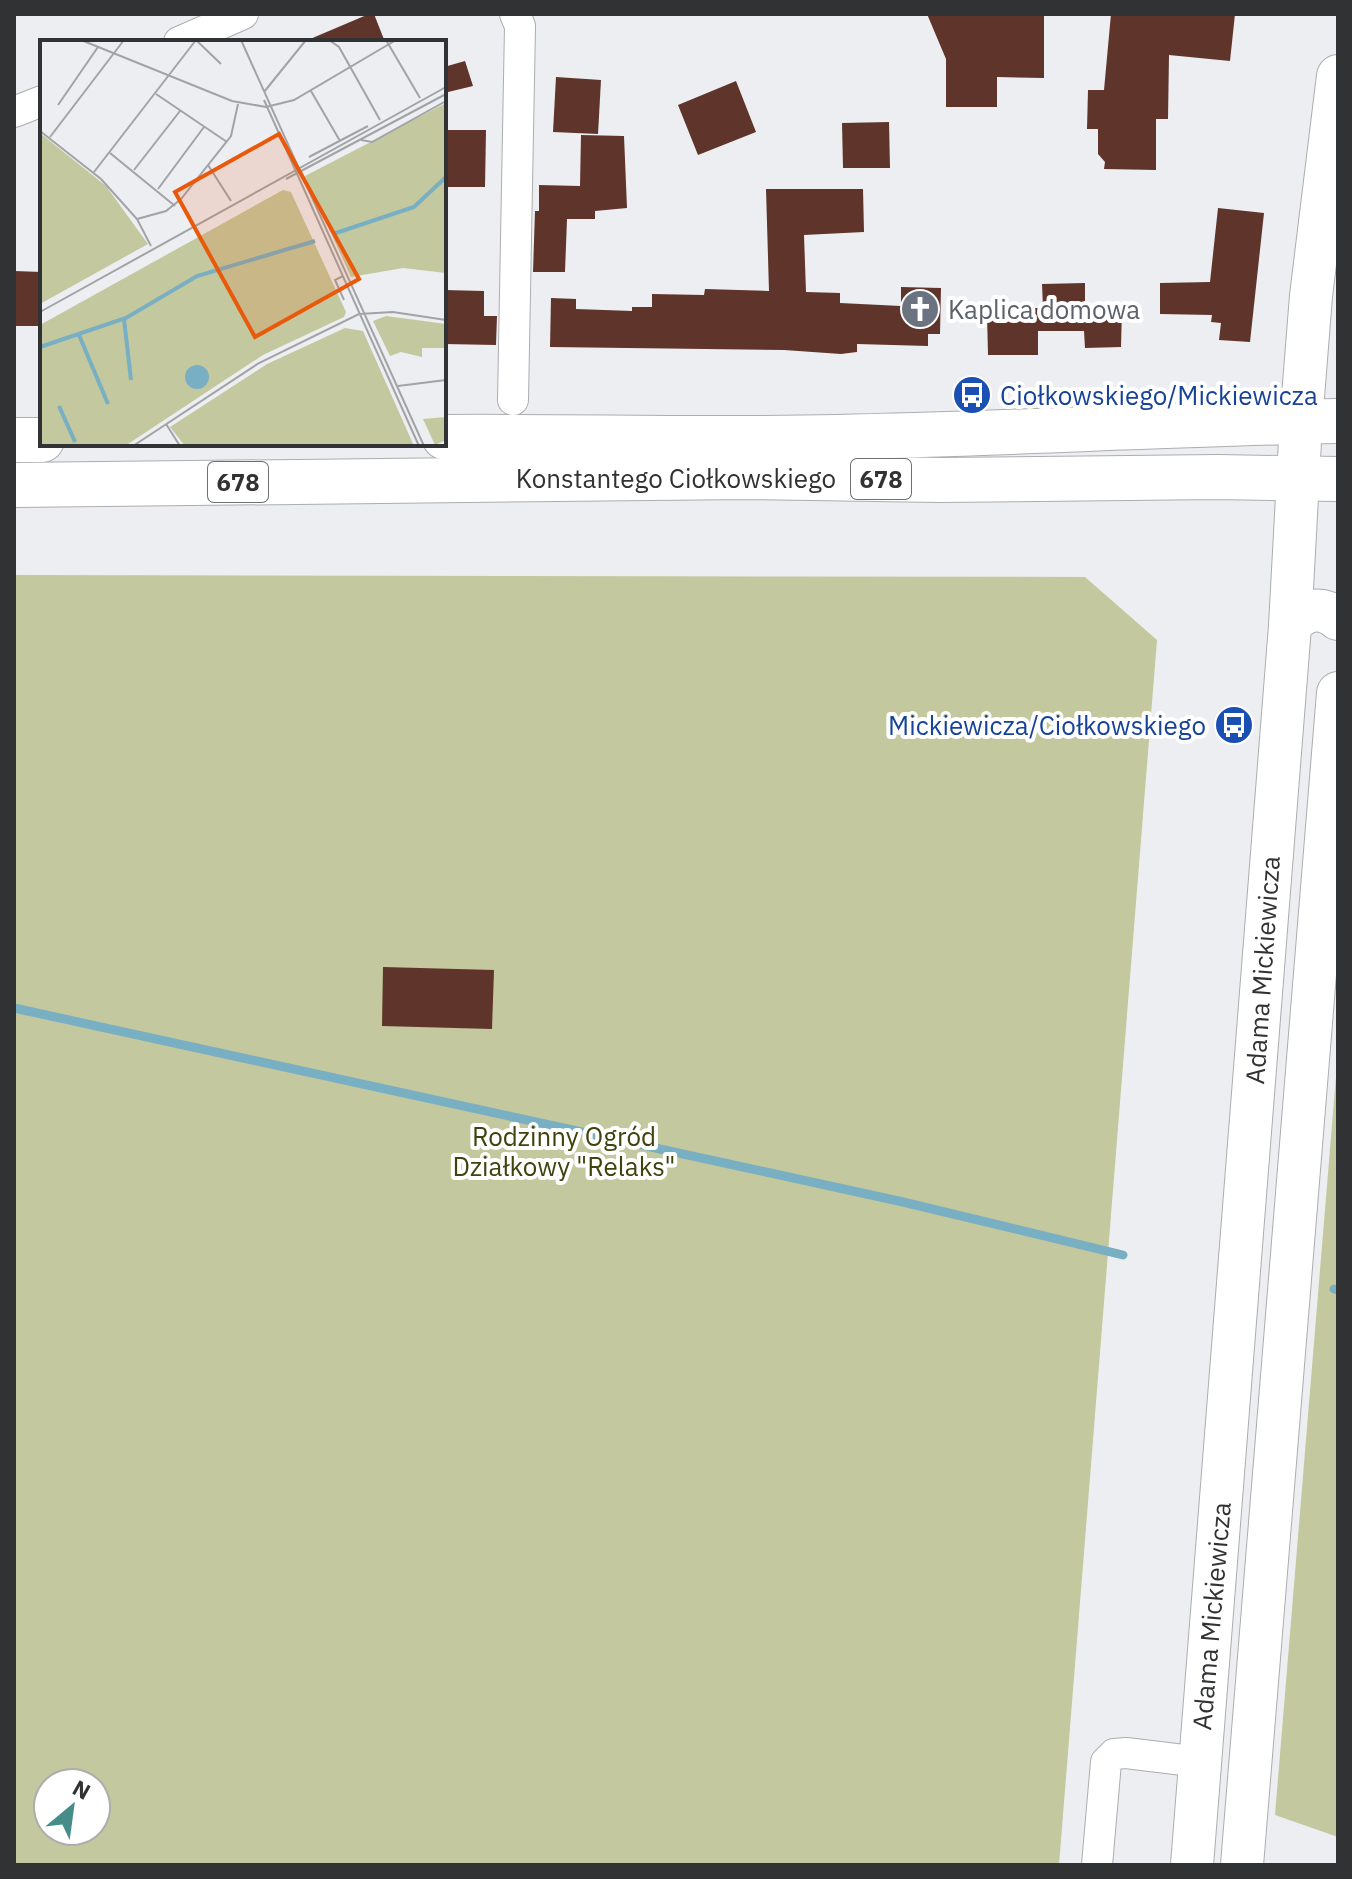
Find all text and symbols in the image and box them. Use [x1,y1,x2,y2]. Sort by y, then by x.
inset map [40,40,446,446]
church icon: Kaplica domowa [899,288,941,330]
place label: Kaplica domowa [948,292,1140,326]
bus stop icon: Ciołkowskiego/Mickiewicza [951,374,993,416]
place label: Ciołkowskiego/Mickiewicza [1000,378,1318,412]
road number: 678 [851,459,911,499]
street label: Konstantego Ciołkowskiego [516,461,836,495]
road number: 678 [208,462,268,502]
bus stop icon: Mickiewicza/Ciołkowskiego [1213,704,1255,746]
place label: Mickiewicza/Ciołkowskiego [888,708,1206,742]
street label: Adama Mickiewicza [1237,855,1287,1085]
park label: Rodzinny Ogród Działkowy "Relaks" [452,1119,676,1183]
street label: Adama Mickiewicza [1184,1500,1238,1731]
north arrow [32,1767,112,1847]
text: N [68,1773,96,1806]

